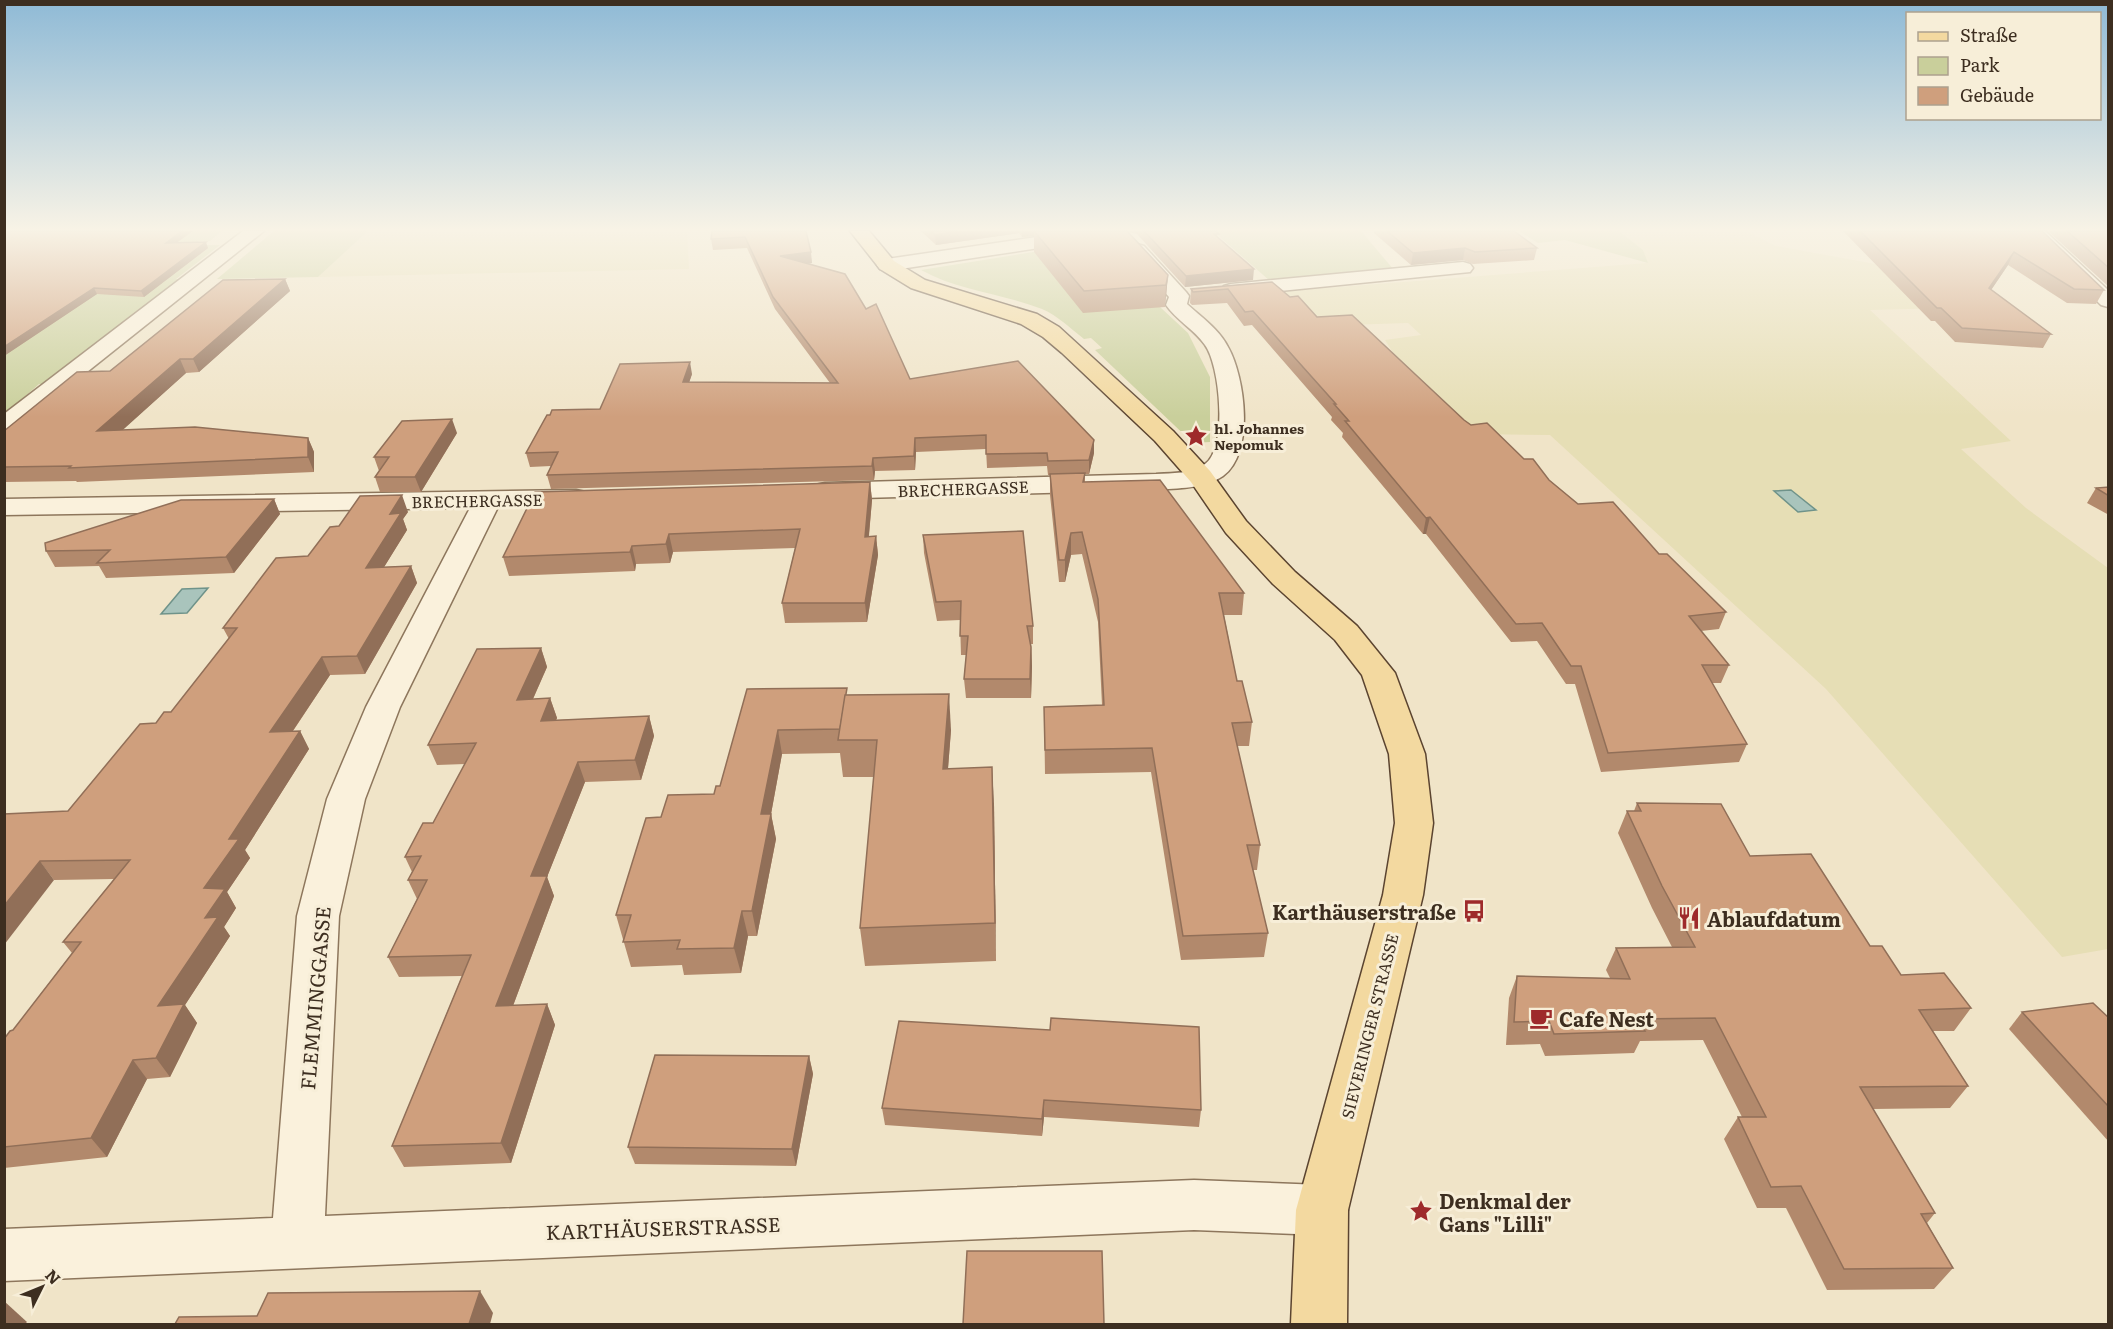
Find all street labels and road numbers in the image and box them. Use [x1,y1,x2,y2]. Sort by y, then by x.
street label: BRECHERGASSE [897,474,1029,502]
street label: BRECHERGASSE [411,487,543,513]
street label: FLEMMINGGASSE [291,905,337,1091]
street label: SIEVERINGER STRASSE [1334,931,1404,1121]
street label: KARTHÄUSERSTRASSE [545,1208,781,1246]

